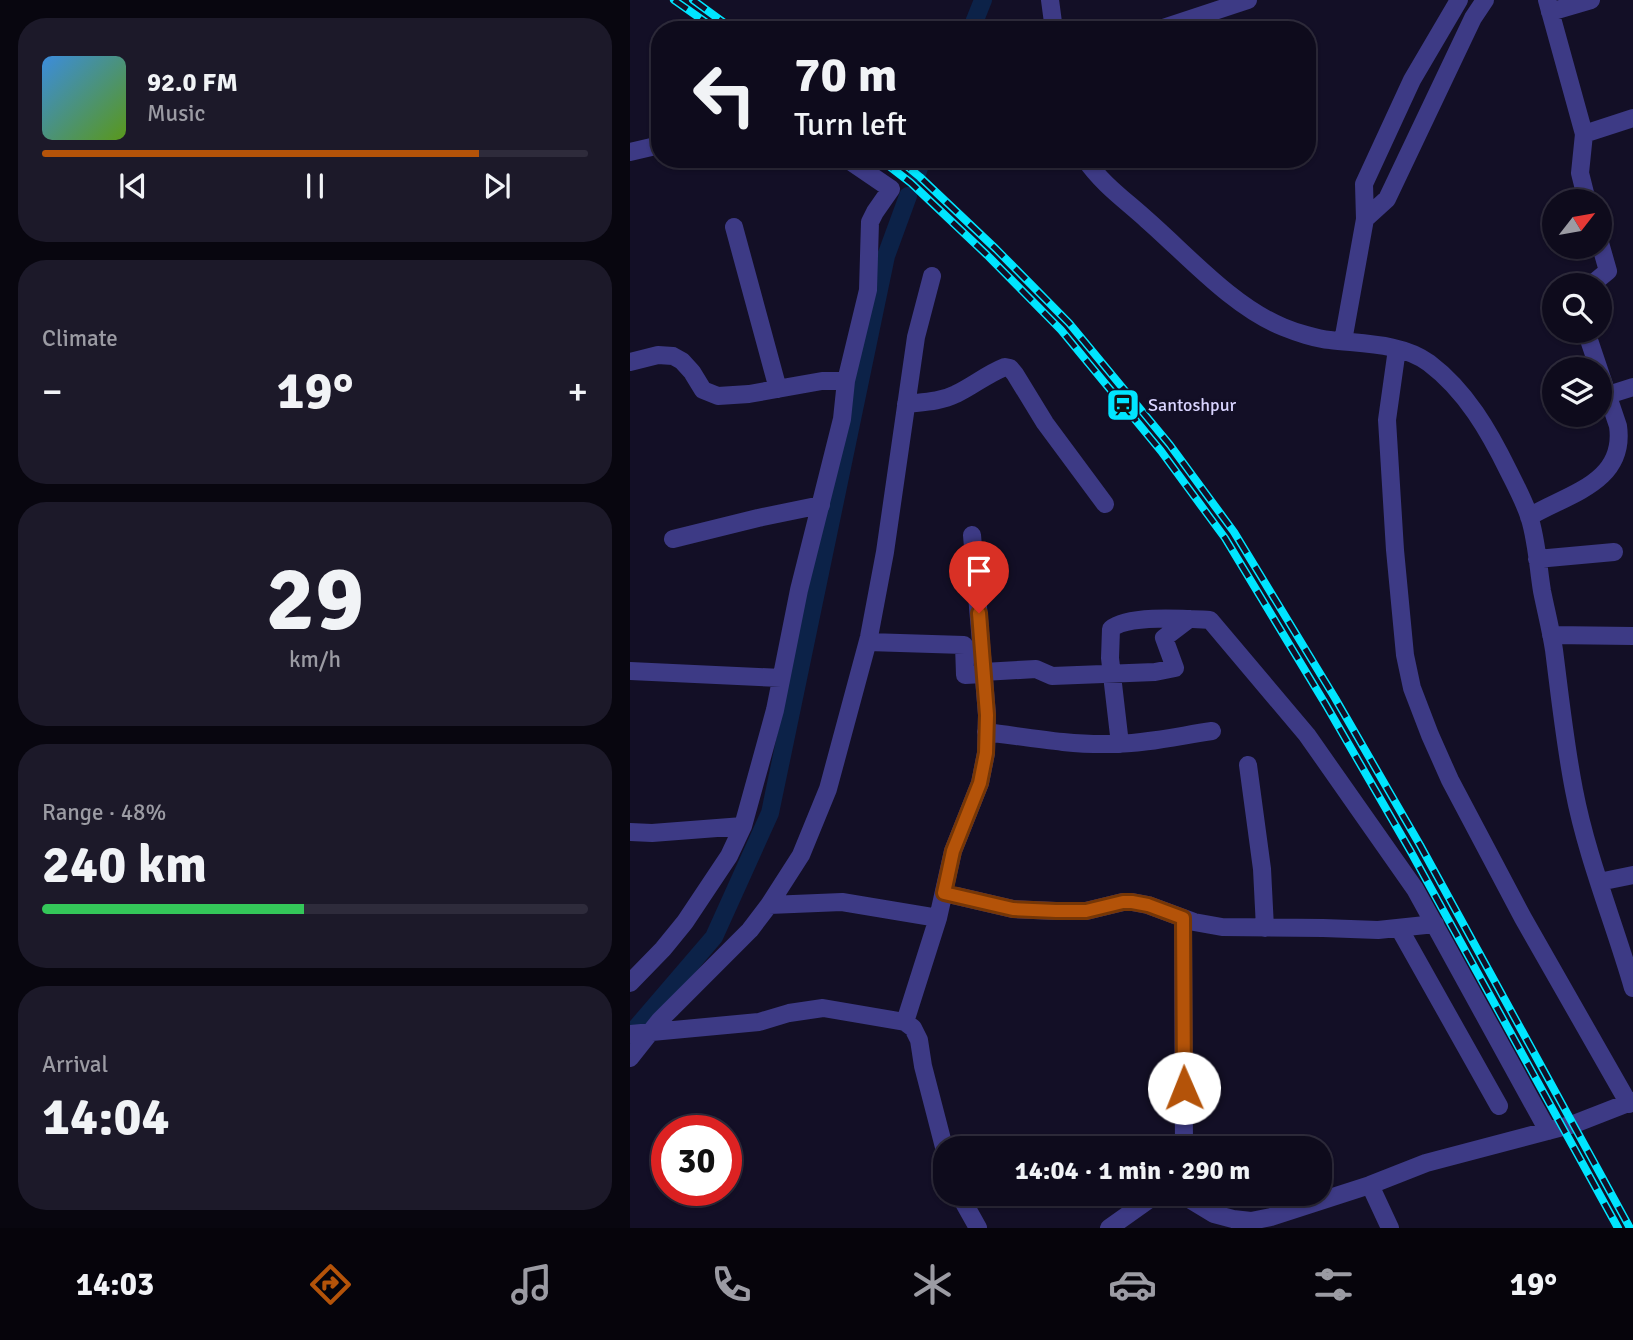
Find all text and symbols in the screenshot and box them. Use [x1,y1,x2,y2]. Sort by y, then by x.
text: 70 m [794,45,897,105]
icon: left [679,49,770,140]
text: 92.0 FM [147,67,238,99]
text: Music [147,99,205,128]
text: Turn left [794,105,907,144]
icon: previous [114,167,152,205]
icon: pause [296,167,334,205]
icon: next [478,167,516,205]
north arrow [1542,189,1612,259]
map controls [1542,189,1612,427]
button: search [1542,273,1612,343]
text: Climate [42,324,118,353]
button: layers [1542,357,1612,427]
text: 19° [277,359,353,423]
text: − [42,368,63,415]
text: + [567,368,588,415]
station icon: Santoshpur [1104,386,1142,424]
place label: Santoshpur [1148,394,1237,416]
pin [949,541,1009,613]
text: 29 [266,543,364,656]
icon: arrive [960,552,998,590]
text: km/h [289,645,341,674]
text: Range · 48% [42,798,166,827]
text: 240 km [42,833,207,897]
text: Arrival [42,1050,108,1079]
position arrow [1147,1051,1221,1125]
text: 14:04 [42,1085,170,1149]
speed limit sign: 30 [651,1115,742,1206]
text: 14:04 · 1 min · 290 m [1015,1155,1250,1187]
icon: directions [306,1260,355,1309]
icon: music [507,1260,556,1309]
icon: phone [707,1260,756,1309]
icon: climate [908,1260,957,1309]
icon: car [1108,1260,1157,1309]
icon: filters [1309,1260,1358,1309]
text: 14:03 [76,1265,154,1304]
text: 19° [1510,1265,1557,1304]

